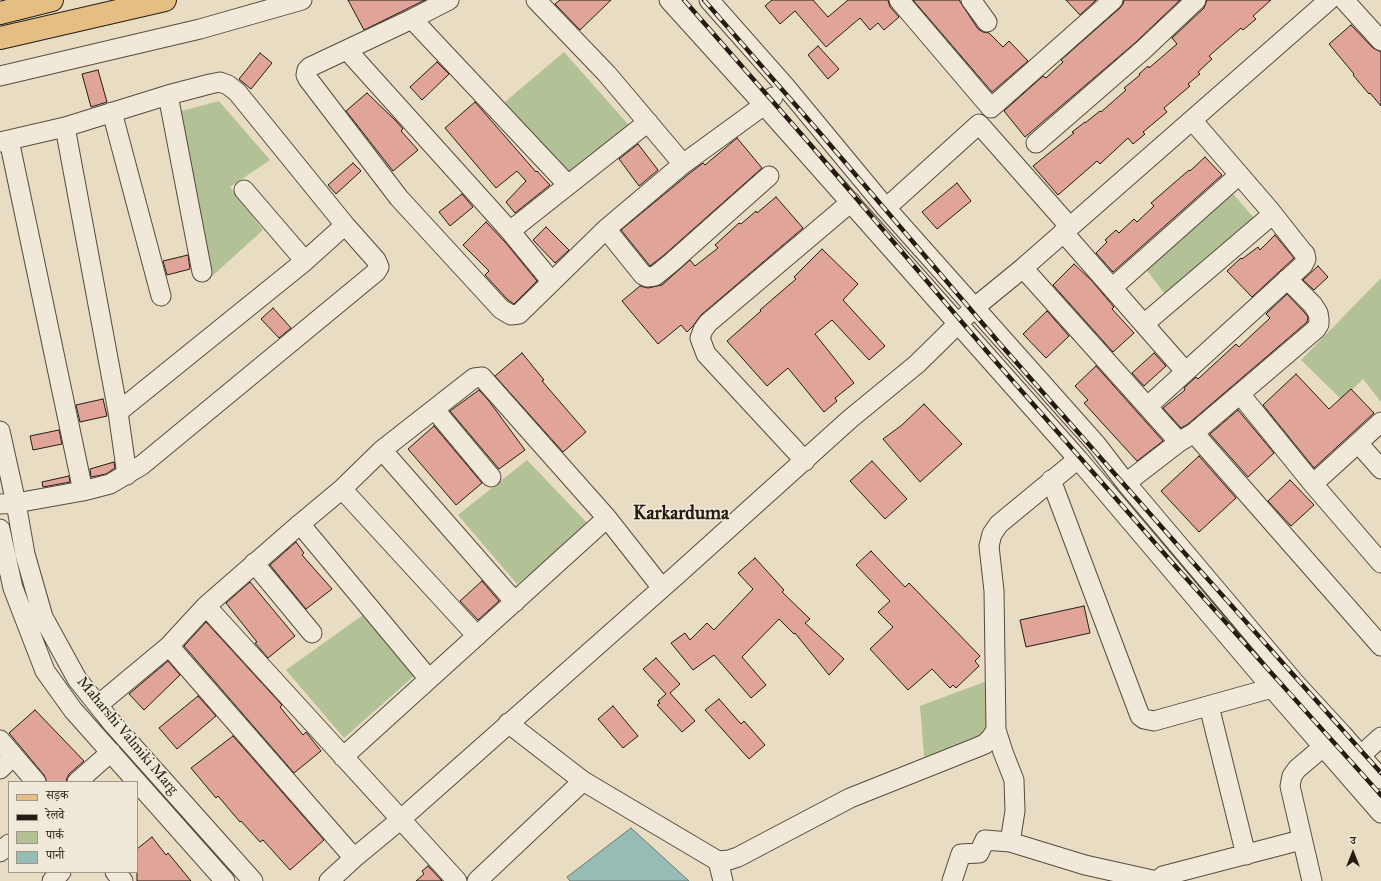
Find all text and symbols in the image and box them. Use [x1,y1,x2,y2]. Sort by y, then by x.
district label: Karkarduma [633,503,729,525]
street label: Maharshi Valmiki Marg [72,673,182,799]
legend [8,781,138,873]
text: सड़क [46,788,69,802]
text: रेलवे [46,808,64,822]
text: पार्क [46,828,64,842]
north arrow [1333,833,1373,873]
text: उ [1350,834,1356,847]
text: पानी [46,848,64,862]

